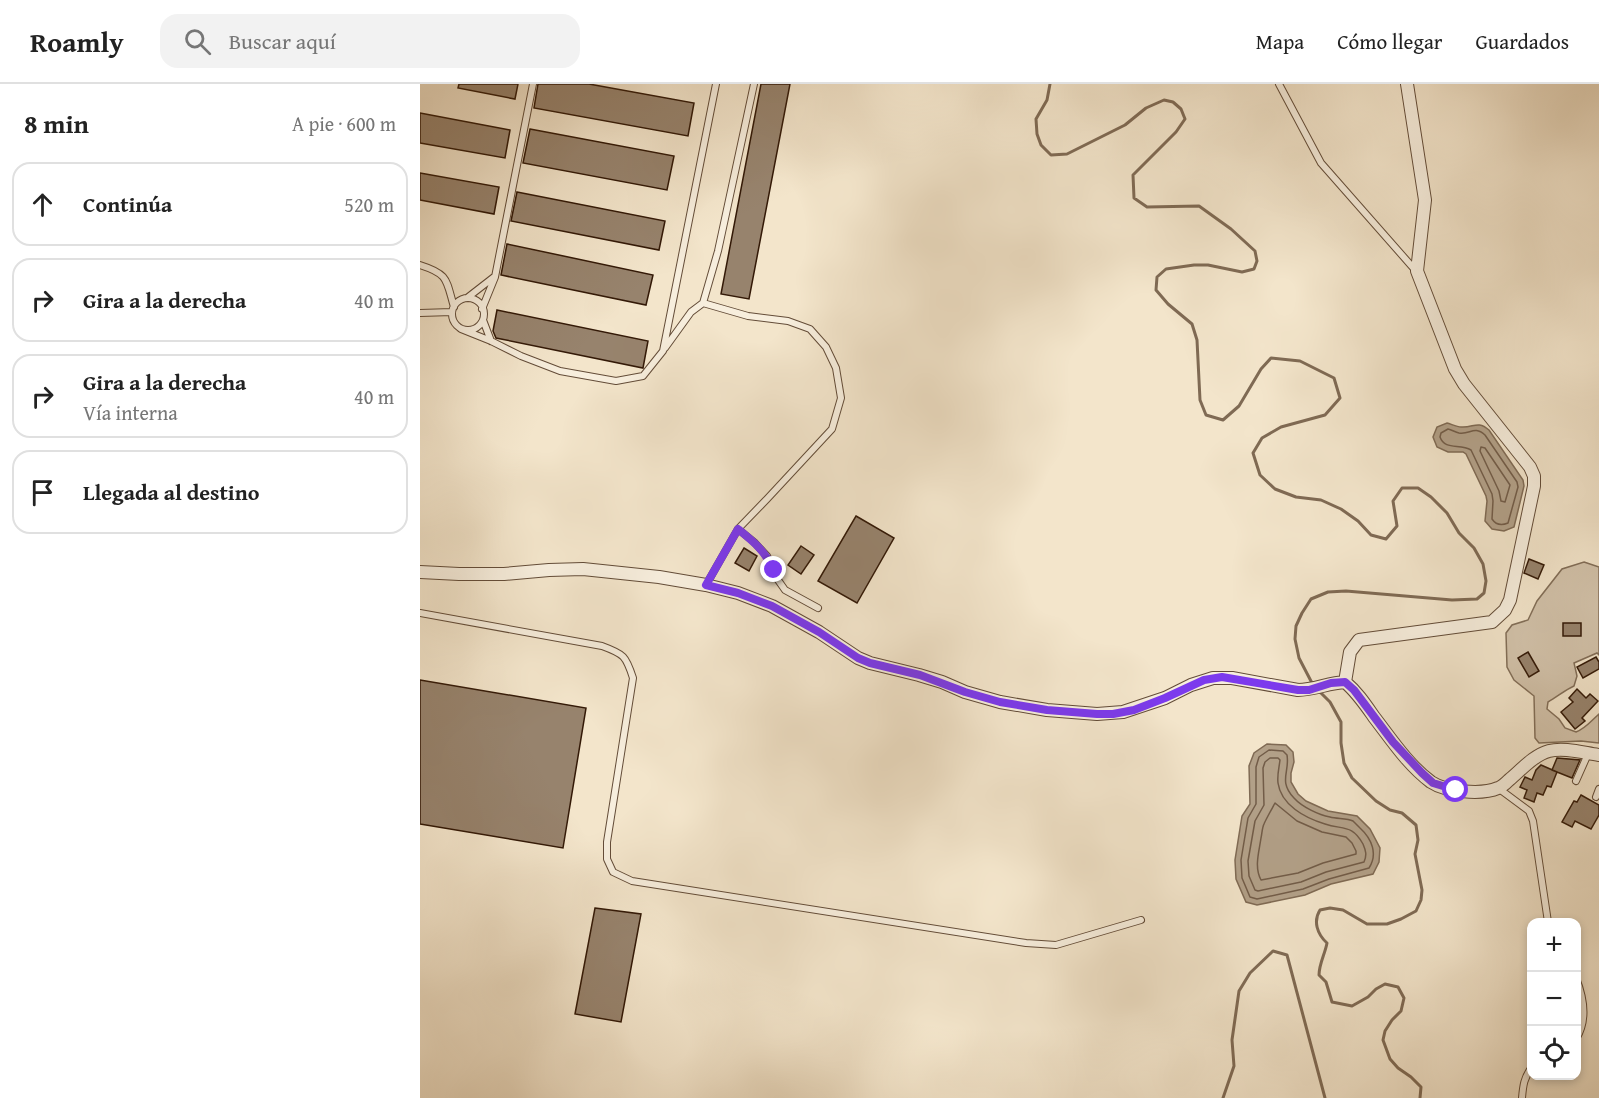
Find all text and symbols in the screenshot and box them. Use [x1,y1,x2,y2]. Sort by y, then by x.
search box [160,14,580,68]
text: Roamly [30,21,124,62]
icon: search [181,25,214,58]
text: Buscar aquí [229,25,336,57]
text: Mapa [1256,26,1304,57]
text: Cómo llegar [1337,26,1442,57]
text: Guardados [1475,26,1569,57]
text: 8 min [24,104,89,143]
text: A pie · 600 m [292,109,396,138]
icon: ahead [26,188,59,221]
text: Continúa [83,188,172,220]
text: 520 m [344,190,394,219]
icon: right [26,284,59,317]
text: Gira a la derecha [83,284,246,316]
text: 40 m [354,286,394,315]
text: Gira a la derecha [83,366,246,398]
icon: right [26,380,59,413]
text: 40 m [354,382,394,411]
text: Vía interna [83,398,178,427]
icon: arrive [26,476,59,509]
text: Llegada al destino [83,476,259,508]
route end [760,556,786,582]
route start [1442,776,1468,802]
map controls [1527,918,1581,1080]
button: + [1527,918,1581,972]
button: − [1527,972,1581,1026]
button: locate [1527,1026,1581,1080]

